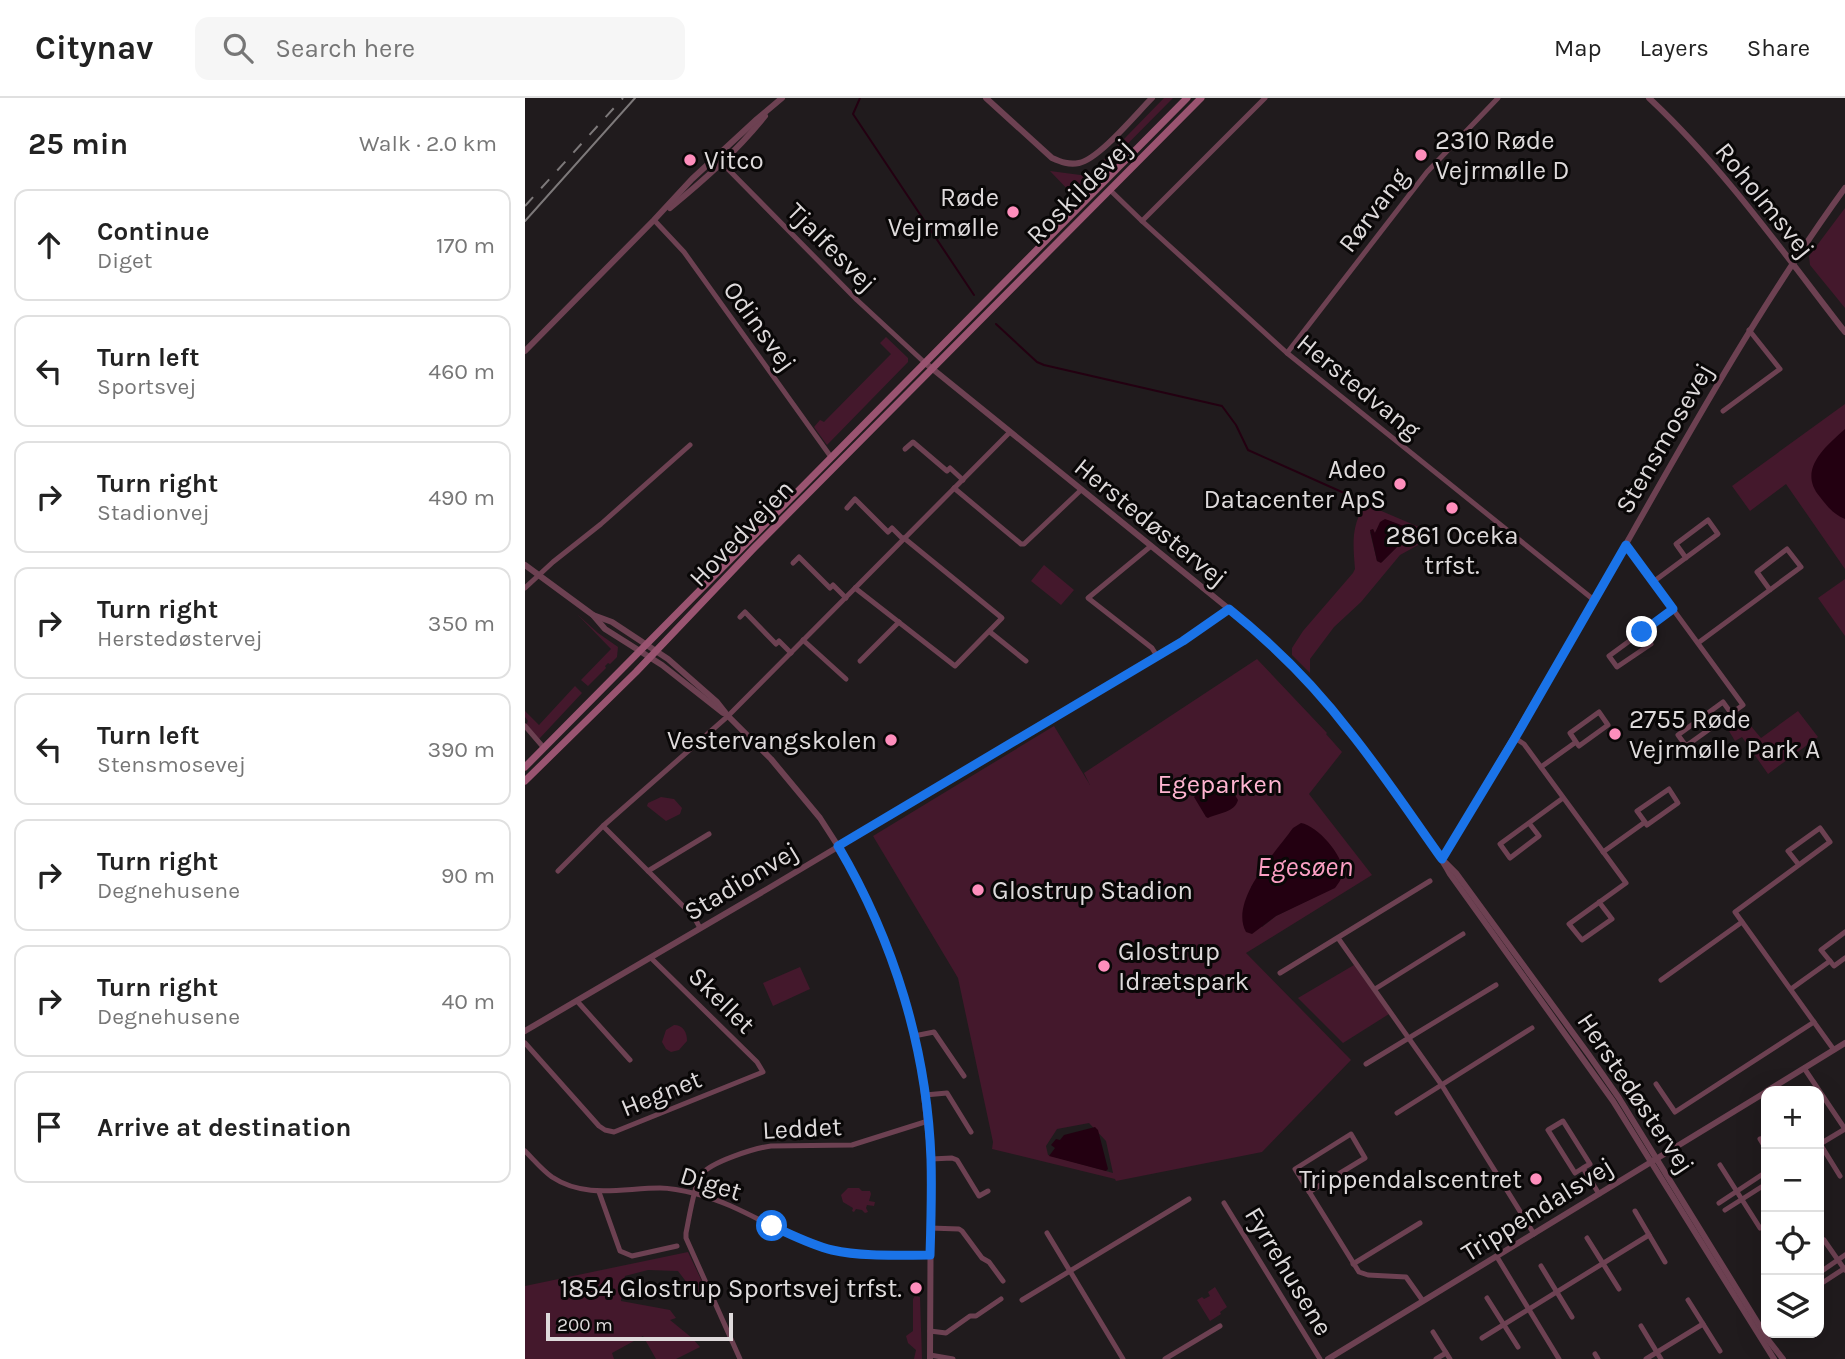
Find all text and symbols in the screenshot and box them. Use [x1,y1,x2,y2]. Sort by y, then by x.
search box [195,17,685,80]
text: Citynav [35,29,153,67]
icon: search [219,29,257,67]
text: Search here [275,33,415,64]
text: Map [1554,34,1602,62]
text: Layers [1640,34,1709,62]
text: Share [1747,34,1810,62]
place label: 2310 Røde Vejrmølle D [1435,125,1569,186]
text: 25 min [28,126,128,162]
text: Walk · 2.0 km [359,130,497,157]
street label: Roskildevej [1020,132,1139,251]
street label: Roholmsvej [1709,136,1821,264]
place label: Vitco [704,145,764,176]
marker: 2310 Røde Vejrmølle D [1413,147,1429,163]
marker: Vitco [682,152,698,168]
street label: Rørvang [1332,162,1415,258]
place label: Røde Vejrmølle [888,182,999,243]
street label: Tjalfesvej [781,196,883,298]
marker: Røde Vejrmølle [1005,204,1021,220]
text: Continue [97,216,209,247]
icon: ahead [30,226,68,264]
text: 170 m [436,232,495,259]
text: Diget [97,247,152,274]
street label: Odinsvej [717,275,803,377]
street label: Herstedvang [1291,327,1427,446]
text: Turn left [97,342,199,373]
icon: left [30,352,68,390]
text: 460 m [428,358,495,385]
street label: Stensmosevej [1609,358,1720,519]
text: Sportsvej [97,373,197,400]
street label: Herstedøstervej [1068,451,1233,593]
place label: Adeo Datacenter ApS [1203,454,1386,515]
text: Turn right [97,468,218,499]
street label: Hovedvejen [683,473,800,593]
marker: Adeo Datacenter ApS [1392,476,1408,492]
icon: right [30,478,68,516]
text: 490 m [428,484,495,511]
text: Stadionvej [97,499,210,526]
marker: 2861 Oceka trfst. [1444,500,1460,516]
place label: 2861 Oceka trfst. [1385,520,1519,581]
text: Turn right [97,594,218,625]
icon: right [30,604,68,642]
text: 350 m [428,610,495,637]
route end [1626,616,1657,647]
text: Herstedøstervej [97,625,263,652]
place label: 2755 Røde Vejrmølle Park A [1629,704,1820,765]
text: Turn left [97,720,199,751]
place label: Vestervangskolen [667,725,877,756]
marker: 2755 Røde Vejrmølle Park A [1607,726,1623,742]
icon: left [30,730,68,768]
marker: Vestervangskolen [883,732,899,748]
text: 390 m [427,736,495,763]
text: Stensmosevej [97,751,246,778]
park label: Egeparken [1157,769,1283,800]
street label: Stadionvej [679,835,804,928]
text: Turn right [97,846,218,877]
water label: Egesøen [1257,850,1353,883]
icon: right [30,856,68,894]
text: 90 m [441,862,495,889]
place label: Glostrup Stadion [992,875,1193,906]
text: Degnehusene [97,877,240,904]
marker: Glostrup Stadion [970,882,986,898]
place label: Glostrup Idrætspark [1118,936,1249,997]
marker: Glostrup Idrætspark [1096,958,1112,974]
street label: Skellet [682,961,762,1040]
text: Turn right [97,972,218,1003]
icon: right [30,982,68,1020]
text: 40 m [442,988,495,1015]
text: Degnehusene [97,1003,240,1030]
street label: Herstedøstervej [1570,1007,1701,1180]
street label: Hegnet [616,1063,706,1124]
map controls [1761,1086,1824,1338]
button: + [1761,1086,1824,1149]
icon: arrive [30,1108,68,1146]
street label: Leddet [762,1111,843,1146]
text: Arrive at destination [97,1112,351,1143]
button: − [1761,1149,1824,1212]
street label: Trippendalsvej [1456,1150,1619,1268]
street label: Diget [676,1159,746,1208]
place label: Trippendalscentret [1299,1164,1522,1195]
marker: Trippendalscentret [1528,1171,1544,1187]
street label: Fyrrehusene [1238,1201,1339,1341]
route start [756,1210,787,1241]
button: locate [1761,1212,1824,1275]
place label: 1854 Glostrup Sportsvej trfst. [560,1273,902,1304]
button: layers [1761,1275,1824,1338]
marker: 1854 Glostrup Sportsvej trfst. [908,1280,924,1296]
scale bar [546,1310,733,1342]
text: 200 m [557,1314,613,1336]

